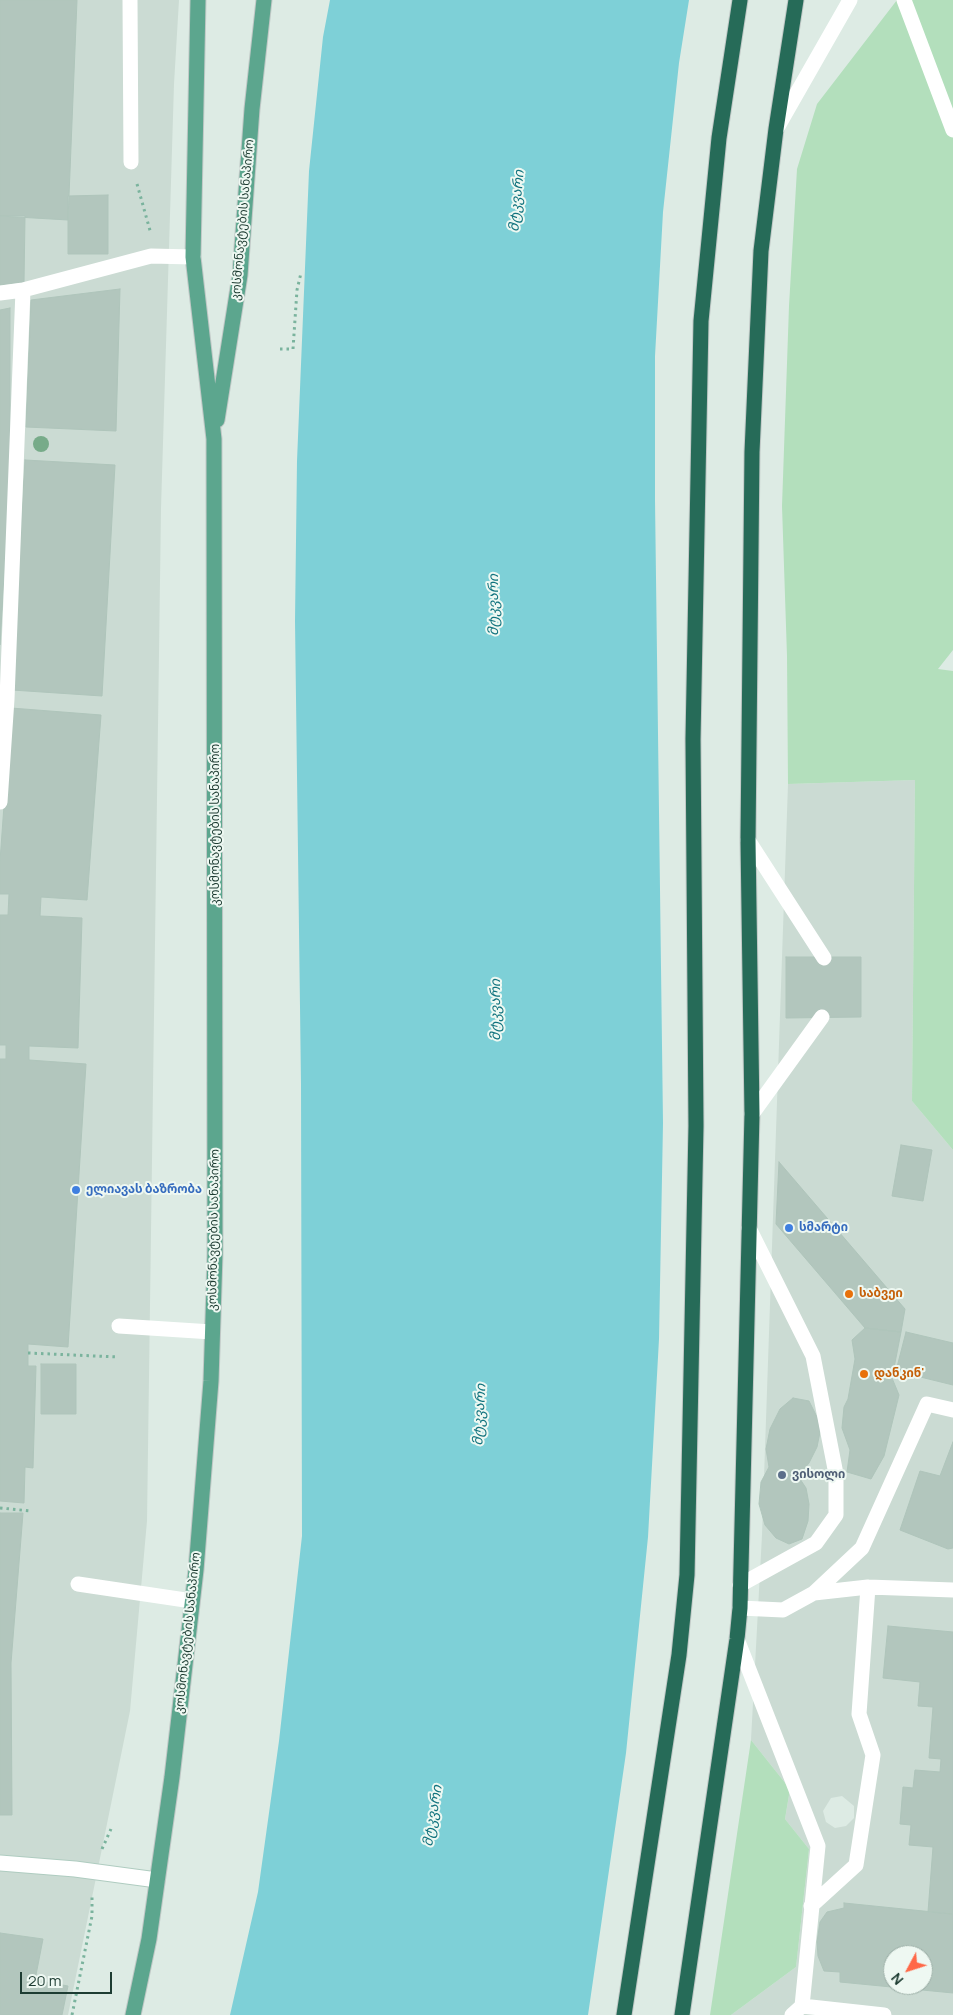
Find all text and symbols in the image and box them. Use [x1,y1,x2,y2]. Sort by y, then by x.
street label: კოსმონავტების სანაპირო [229,139,257,301]
water label: მტკვარი [506,169,528,233]
water label: მტკვარი [486,574,502,636]
street label: კოსმონავტების სანაპირო [209,744,223,906]
water label: მტკვარი [488,979,504,1041]
street label: კოსმონავტების სანაპირო [205,1149,223,1311]
place label: ელიავას ბაზრობა [86,1183,202,1197]
marker: ელიავას ბაზრობა [70,1184,82,1196]
place label: სმარტი [799,1221,848,1235]
marker: სმარტი [783,1222,795,1234]
place label: საბვეი [859,1287,903,1301]
marker: საბვეი [843,1288,855,1300]
place label: დანკინ' [874,1367,924,1381]
marker: დანკინ' [858,1368,870,1380]
water label: მტკვარი [470,1384,490,1446]
place label: ვისოლი [792,1468,845,1482]
marker: ვისოლი [776,1469,788,1481]
street label: კოსმონავტების სანაპირო [172,1552,204,1714]
water label: მტკვარი [420,1784,446,1848]
north arrow [883,1945,933,1995]
scale bar [22,1962,115,1994]
text: N [886,1969,907,1989]
text: 20 m [28,1970,61,1991]

